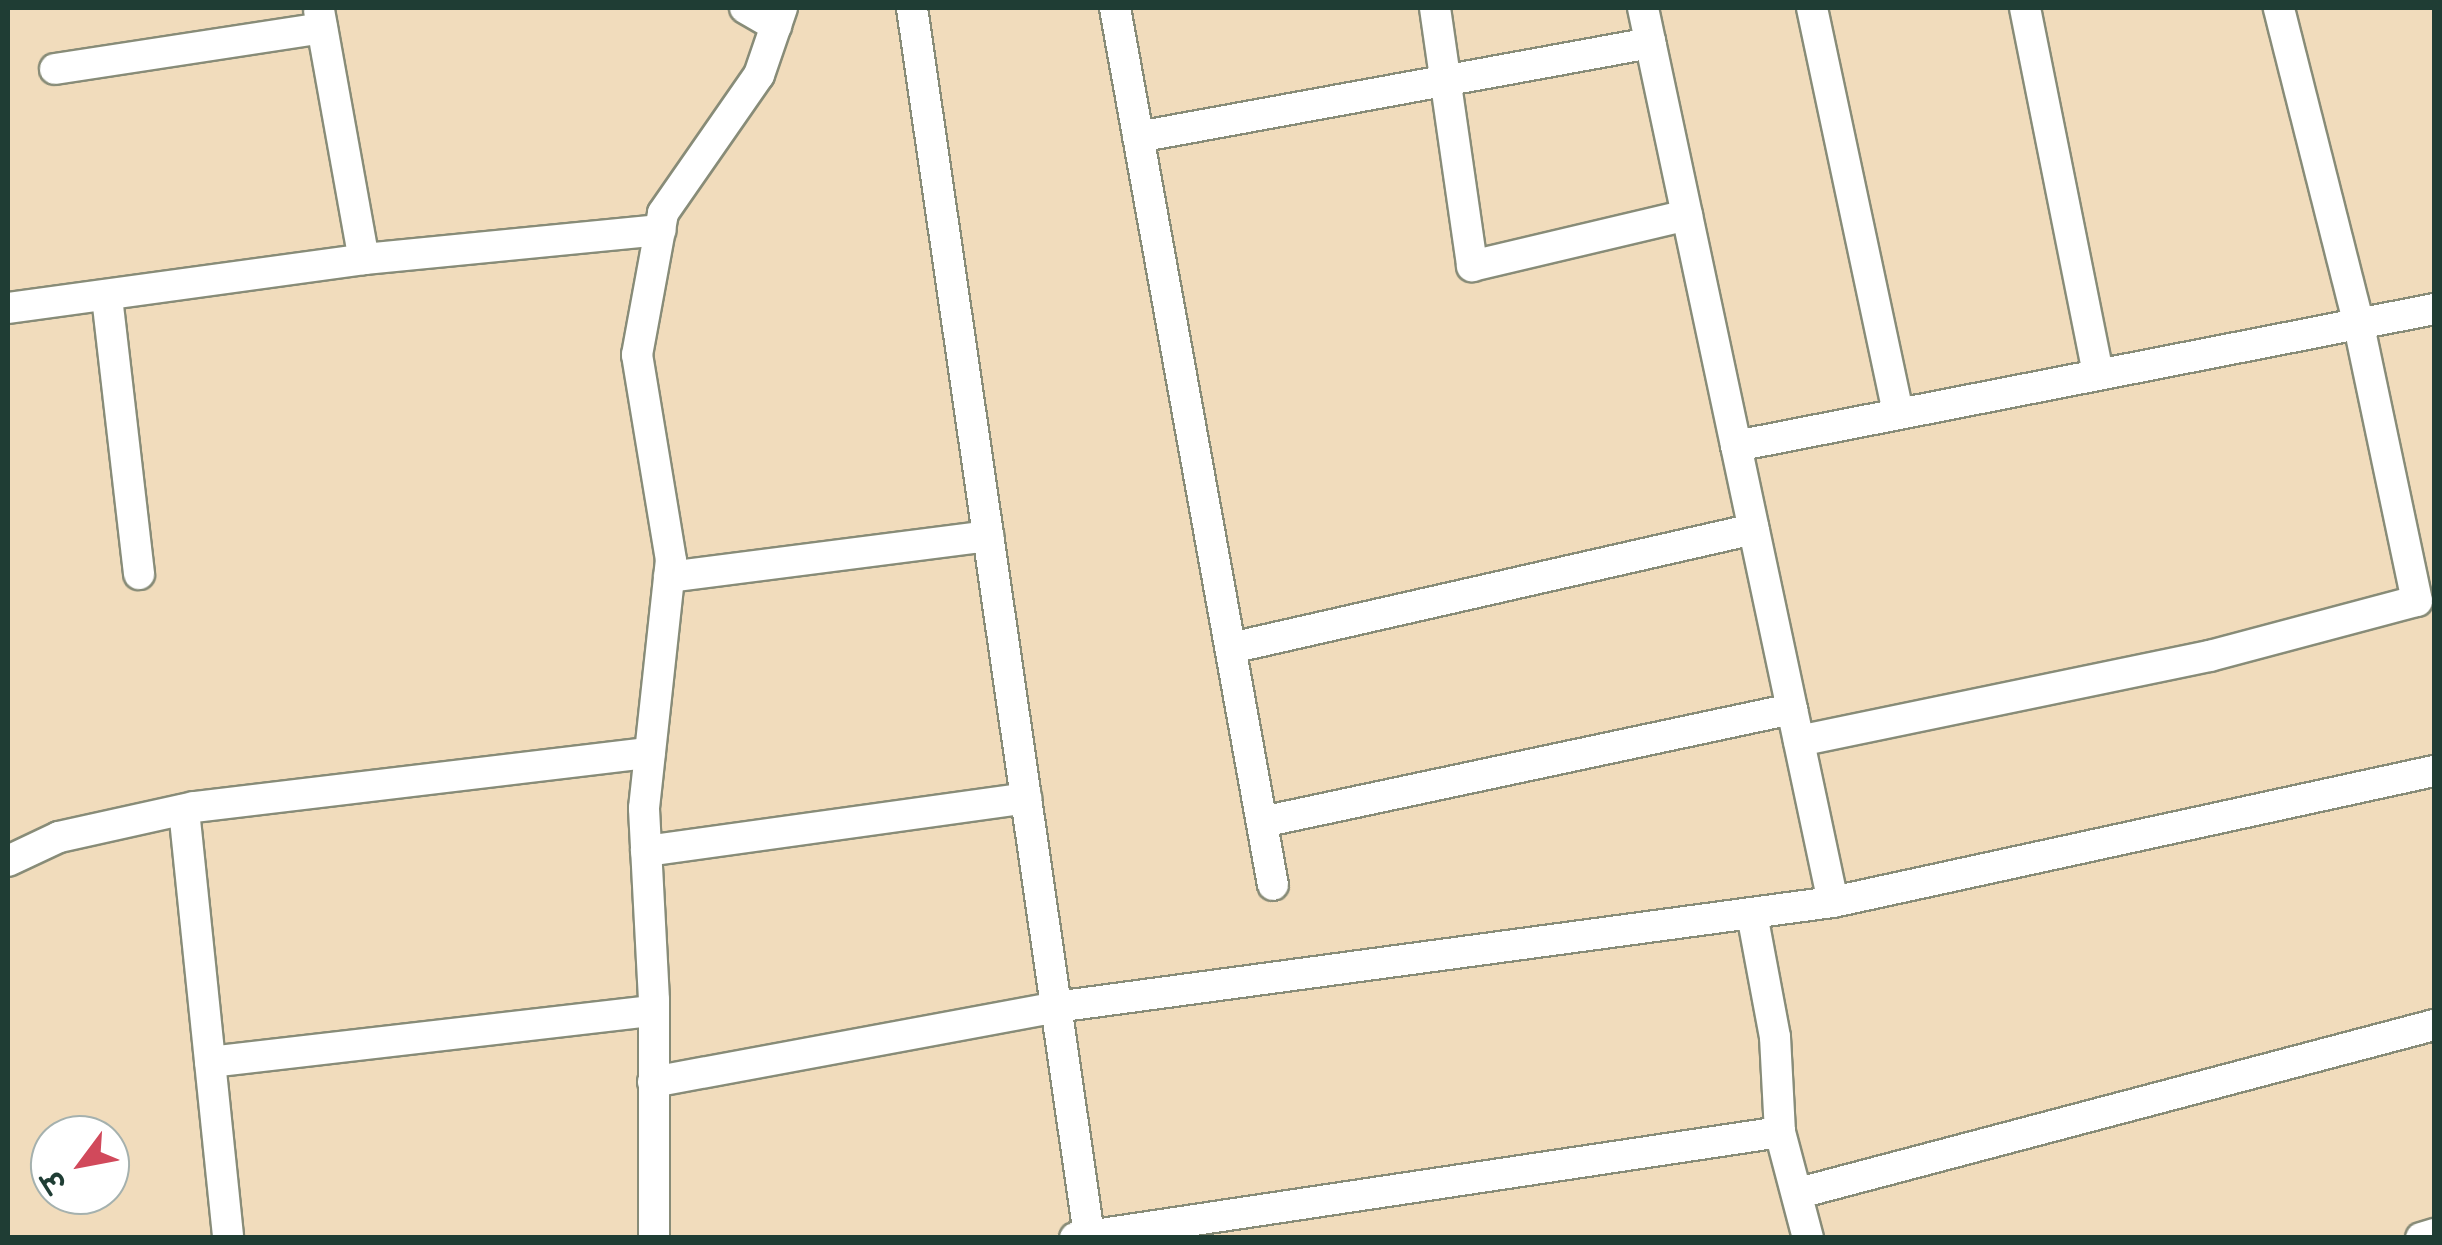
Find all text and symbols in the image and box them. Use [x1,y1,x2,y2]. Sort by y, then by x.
north arrow [30,1115,130,1215]
text: उ [35,1162,76,1198]

